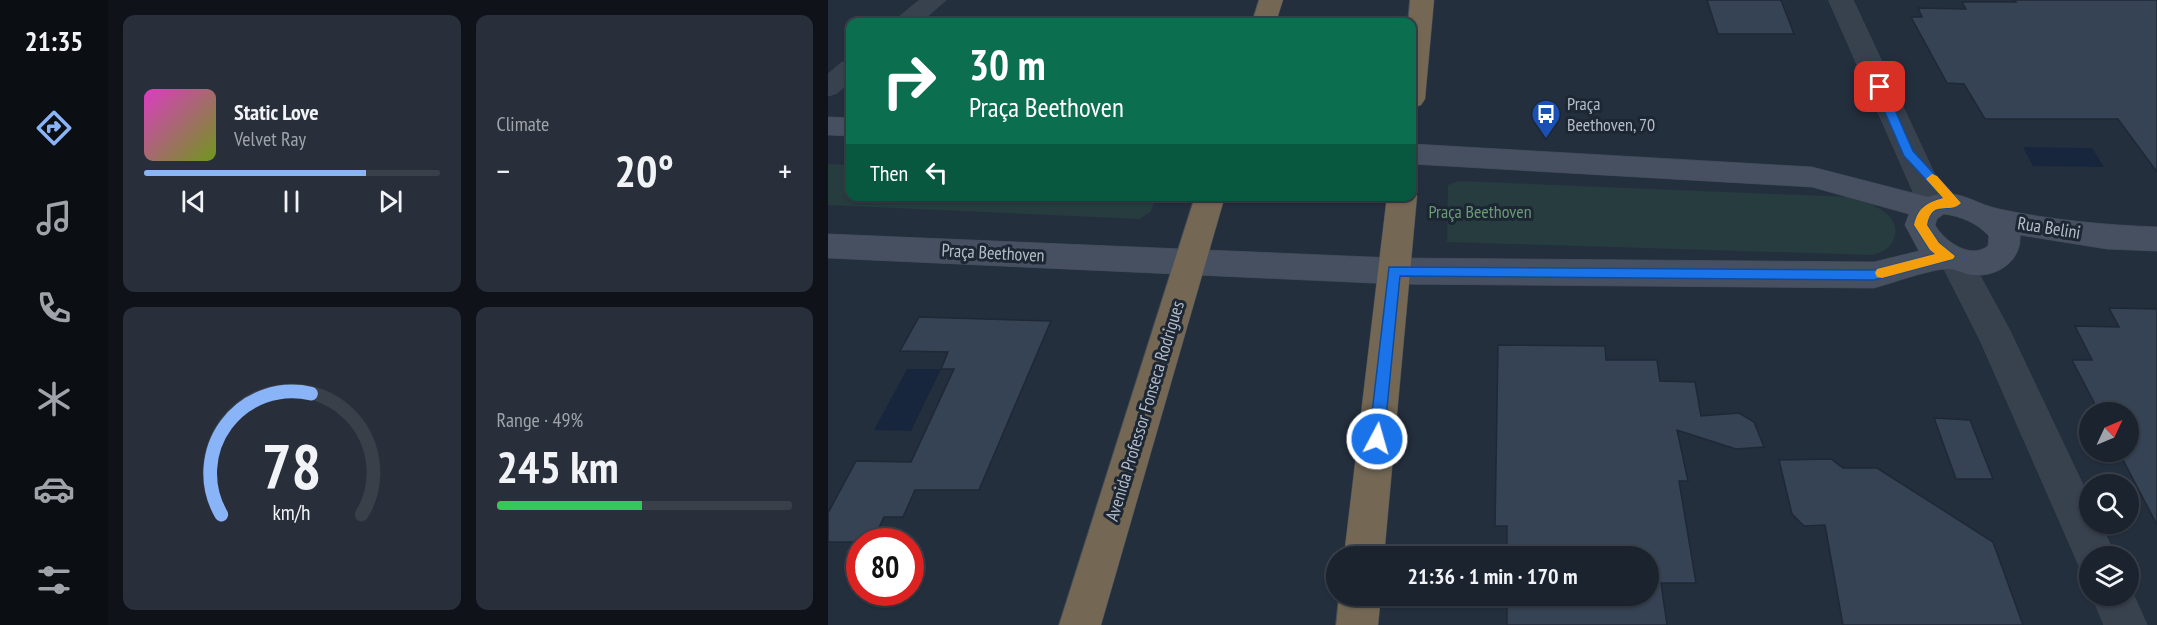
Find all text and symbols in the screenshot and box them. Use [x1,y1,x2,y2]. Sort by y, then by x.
text: 21:35 [25,24,83,58]
text: 30 m [969,37,1046,92]
icon: right [870,42,948,120]
pin [1854,61,1905,112]
icon: arrive [1863,70,1896,103]
text: Praça Beethoven [969,90,1124,124]
place label: Praça Beethoven, 70 [1567,92,1655,136]
text: Static Love [234,98,319,126]
bus stop icon: Praça Beethoven, 70 [1530,98,1562,140]
icon: directions [33,107,75,149]
text: Climate [497,111,549,137]
text: Velvet Ray [234,126,306,152]
text: 20° [615,141,674,199]
text: − [497,149,510,192]
text: + [778,149,792,192]
icon: left [920,156,953,189]
text: Then [870,159,908,187]
icon: previous [177,185,210,218]
icon: pause [275,185,308,218]
icon: next [374,185,407,218]
icon: music [33,197,75,239]
park label: Praça Beethoven [1428,200,1532,223]
street label: Rua Belini [2016,211,2082,244]
street label: Praça Beethoven [941,238,1045,267]
icon: phone [33,287,75,329]
street label: Avenida Professor Fonseca Rodrigues [1100,298,1189,524]
icon: climate [33,378,75,420]
north arrow [2079,402,2139,462]
map controls [2079,402,2139,606]
text: Range · 49% [497,407,583,433]
position arrow [1345,407,1409,471]
text: 78 [262,425,322,506]
text: 245 km [497,437,619,495]
icon: car [33,468,75,510]
button: search [2079,474,2139,534]
text: km/h [273,499,311,527]
speed limit sign: 80 [846,528,924,606]
button: layers [2079,546,2139,606]
icon: filters [33,559,75,601]
text: 21:36 · 1 min · 170 m [1407,562,1578,590]

